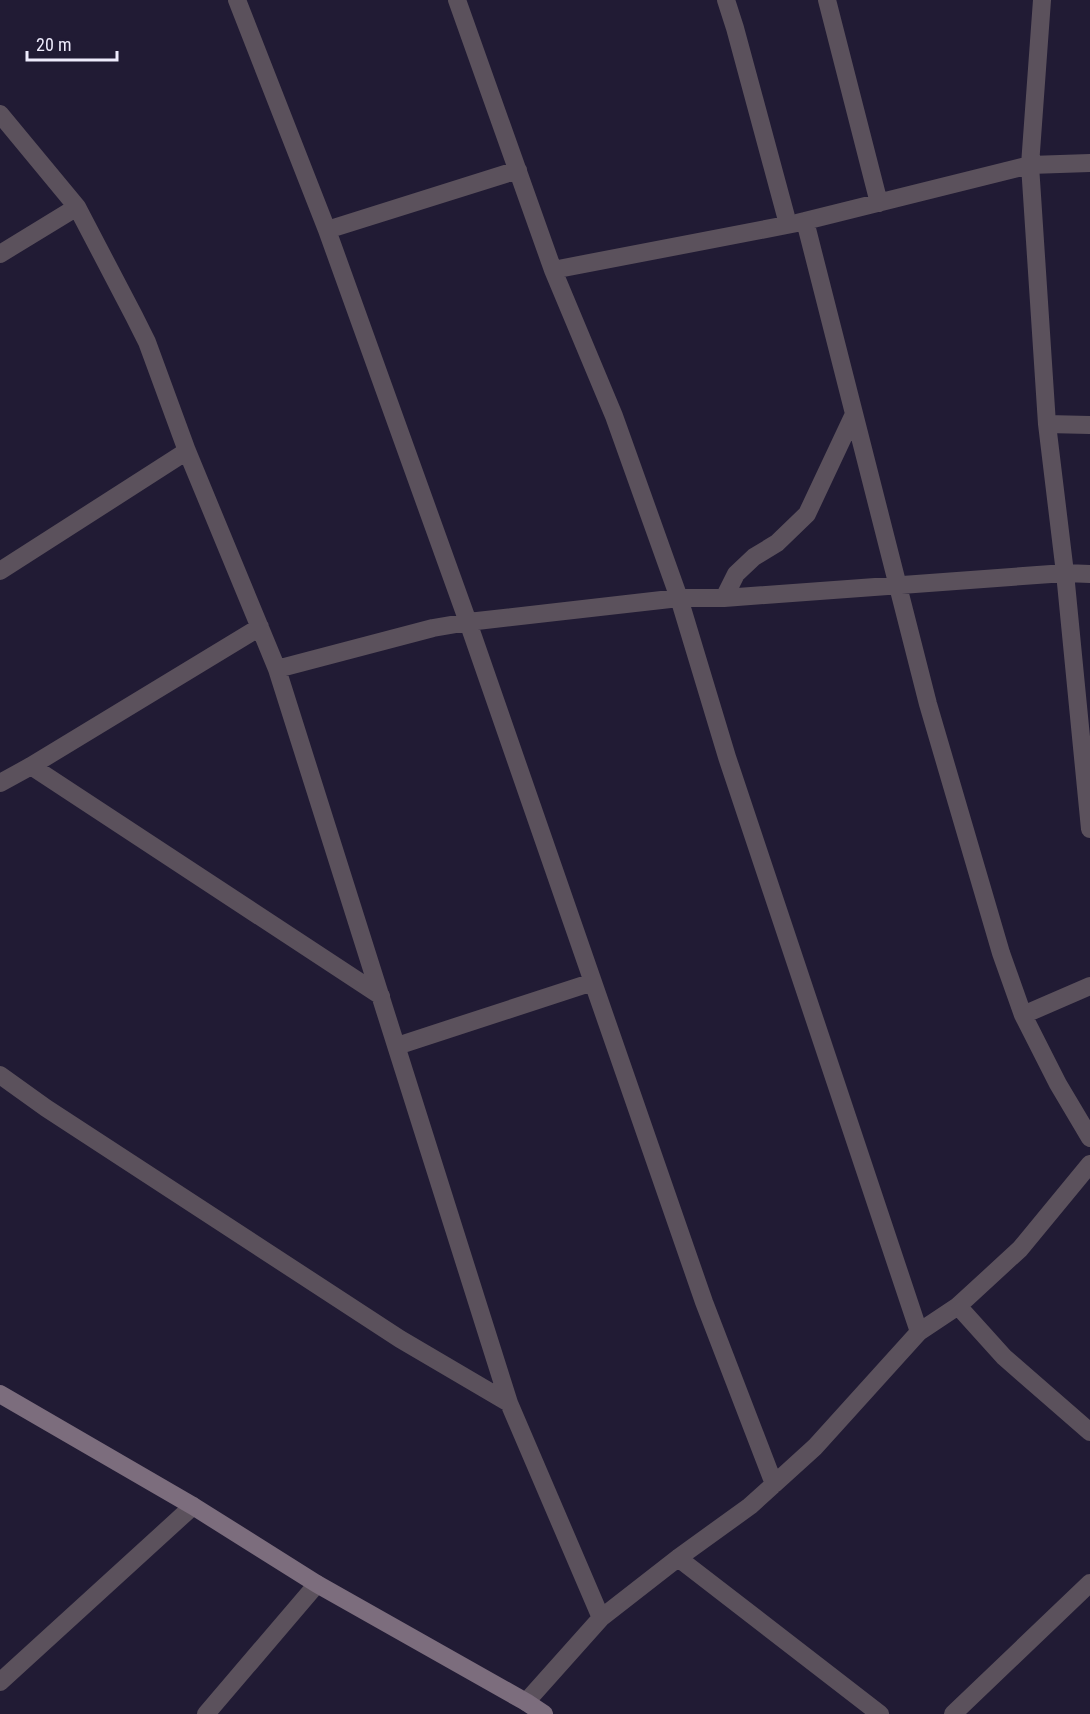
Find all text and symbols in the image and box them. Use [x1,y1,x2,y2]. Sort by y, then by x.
scale bar [27,24,117,62]
text: 20 m [36,34,71,55]

